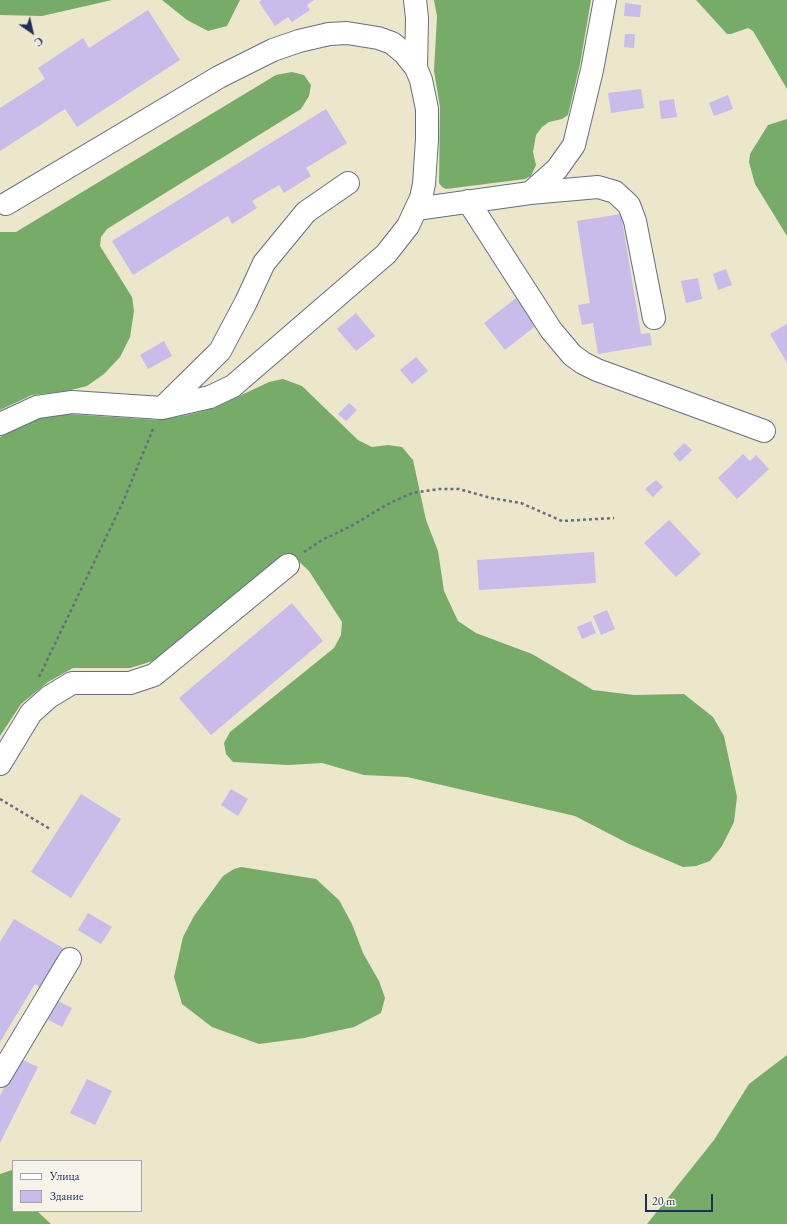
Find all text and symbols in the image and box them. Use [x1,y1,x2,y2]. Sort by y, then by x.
north arrow [12,12,52,52]
text: С [32,34,46,50]
legend [12,1160,142,1212]
text: Улица [50,1168,80,1184]
scale bar [647,1186,715,1212]
text: Здание [50,1188,84,1204]
text: 20 m [652,1193,675,1209]

